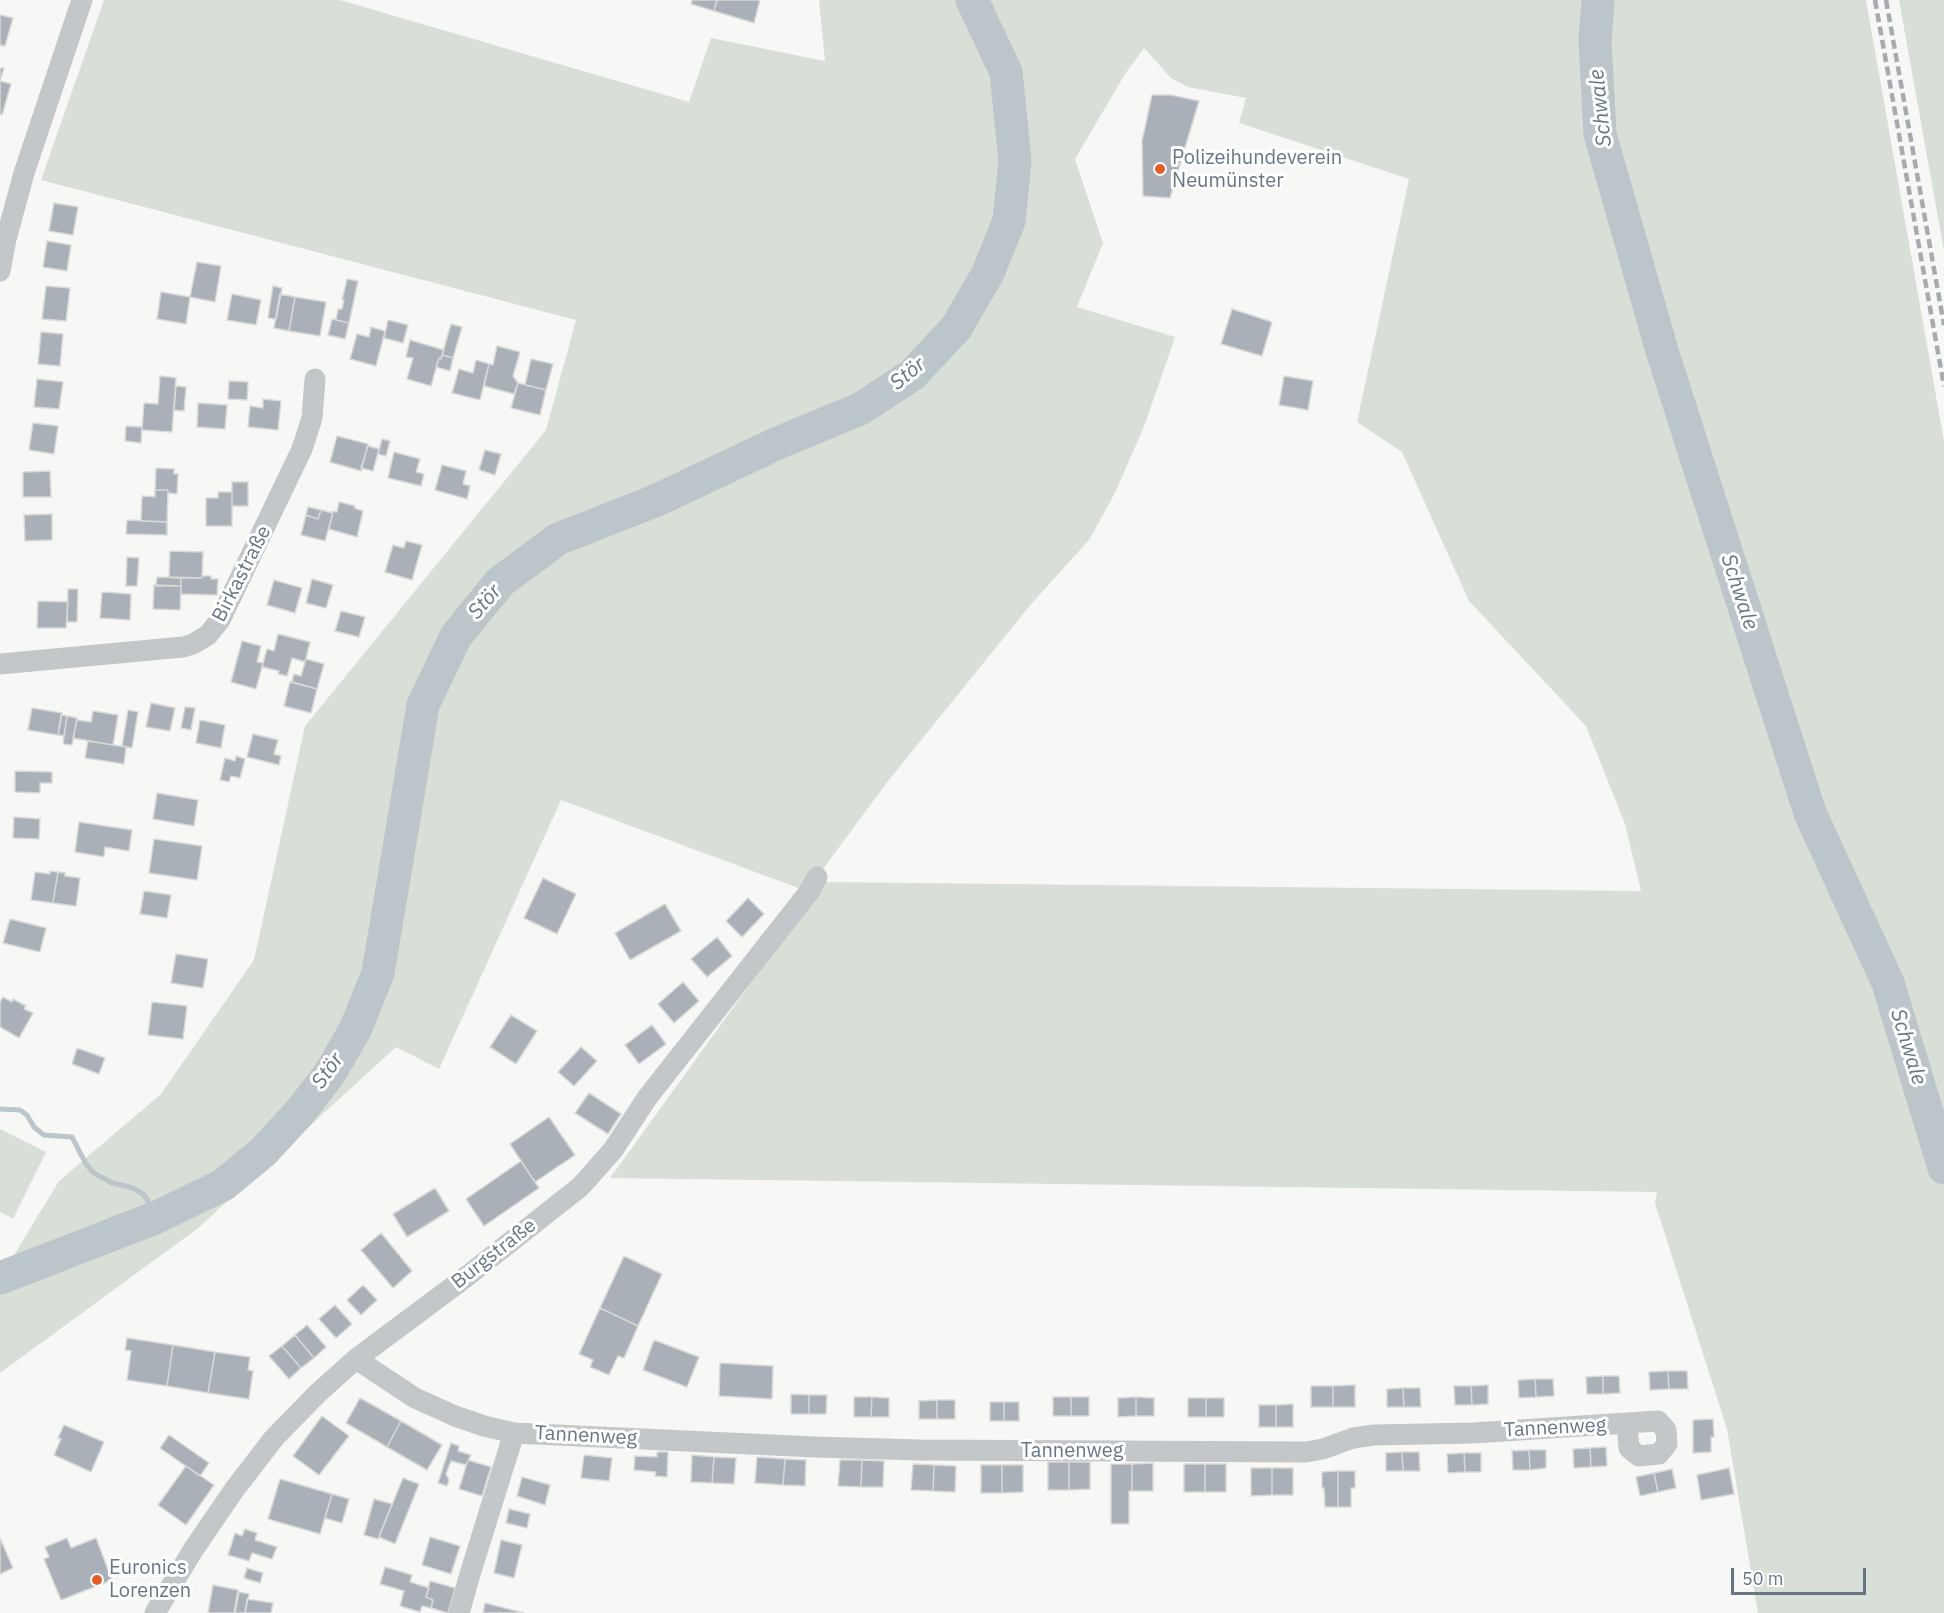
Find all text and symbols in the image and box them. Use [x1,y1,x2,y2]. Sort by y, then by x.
water label: Schwale [1584,68,1618,148]
place label: Polizeihundeverein Neumünster [1172,146,1342,193]
marker: Polizeihundeverein Neumünster [1153,162,1167,176]
water label: Stör [885,352,931,396]
street label: Birkastraße [208,522,276,626]
water label: Schwale [1715,551,1763,633]
water label: Stör [463,579,507,625]
water label: Schwale [1885,1006,1931,1088]
water label: Stör [307,1048,349,1094]
street label: Burgstraße [447,1214,541,1294]
street label: Tannenweg [1503,1413,1607,1443]
street label: Tannenweg [534,1421,638,1451]
street label: Tannenweg [1021,1439,1123,1463]
place label: Euronics Lorenzen [109,1556,191,1603]
scale bar [1734,1556,1869,1594]
text: 50 m [1742,1567,1784,1590]
marker: Euronics Lorenzen [90,1573,104,1587]

